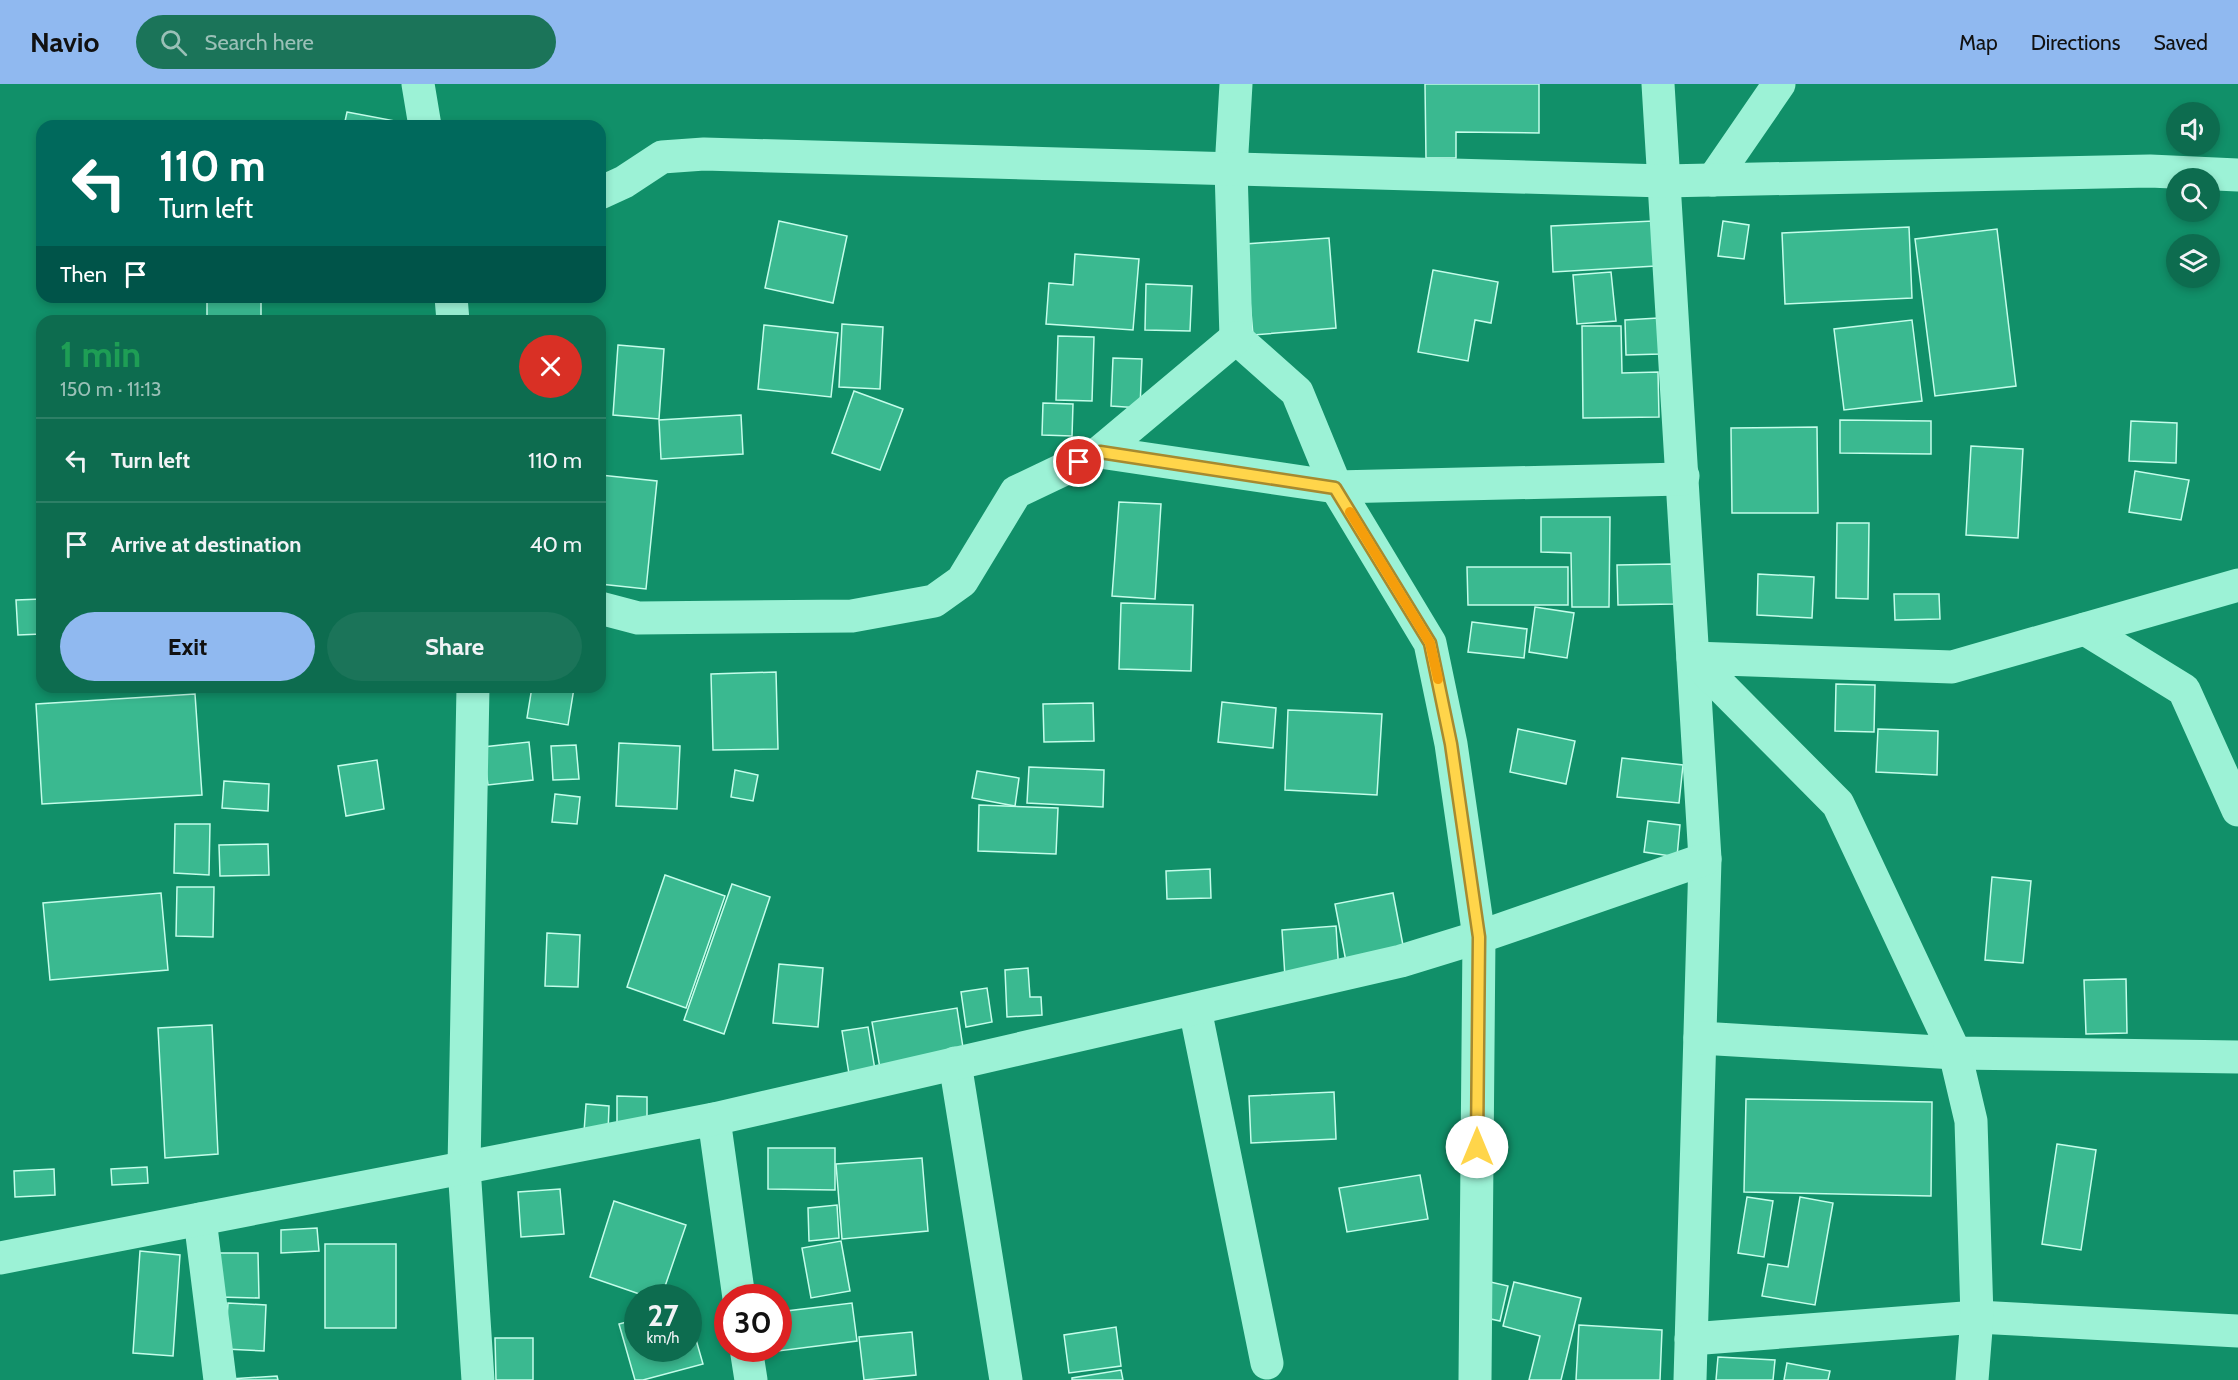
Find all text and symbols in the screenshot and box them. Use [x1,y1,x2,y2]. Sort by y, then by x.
search box [136,15,556,69]
text: Navio [30,25,100,59]
icon: search [157,26,190,59]
text: Search here [205,29,314,56]
text: Map [1959,30,1998,55]
text: Directions [2031,30,2120,55]
text: Saved [2153,30,2208,55]
map controls [2166,102,2220,288]
button: sound [2166,102,2220,156]
text: 110 m [159,140,266,192]
icon: left [60,144,138,222]
button: search [2166,168,2220,222]
text: Turn left [159,192,253,225]
button: layers [2166,234,2220,288]
icon: arrive [119,258,152,291]
text: Then [60,261,107,288]
text: 1 min [60,332,141,376]
button: close [519,335,582,398]
text: 150 m · 11:13 [60,377,162,401]
pin [1053,436,1104,487]
icon: left [60,444,93,477]
icon: arrive [1062,445,1095,478]
text: Turn left [111,447,190,474]
text: 110 m [528,447,582,474]
icon: arrive [60,528,93,561]
text: Arrive at destination [111,531,301,558]
text: 40 m [530,531,582,558]
button: Exit [60,612,315,681]
button: Share [327,612,582,681]
position arrow [1445,1115,1509,1179]
speed limit sign: 30 [714,1284,792,1362]
text: 27 [647,1297,679,1334]
text: km/h [647,1329,679,1347]

